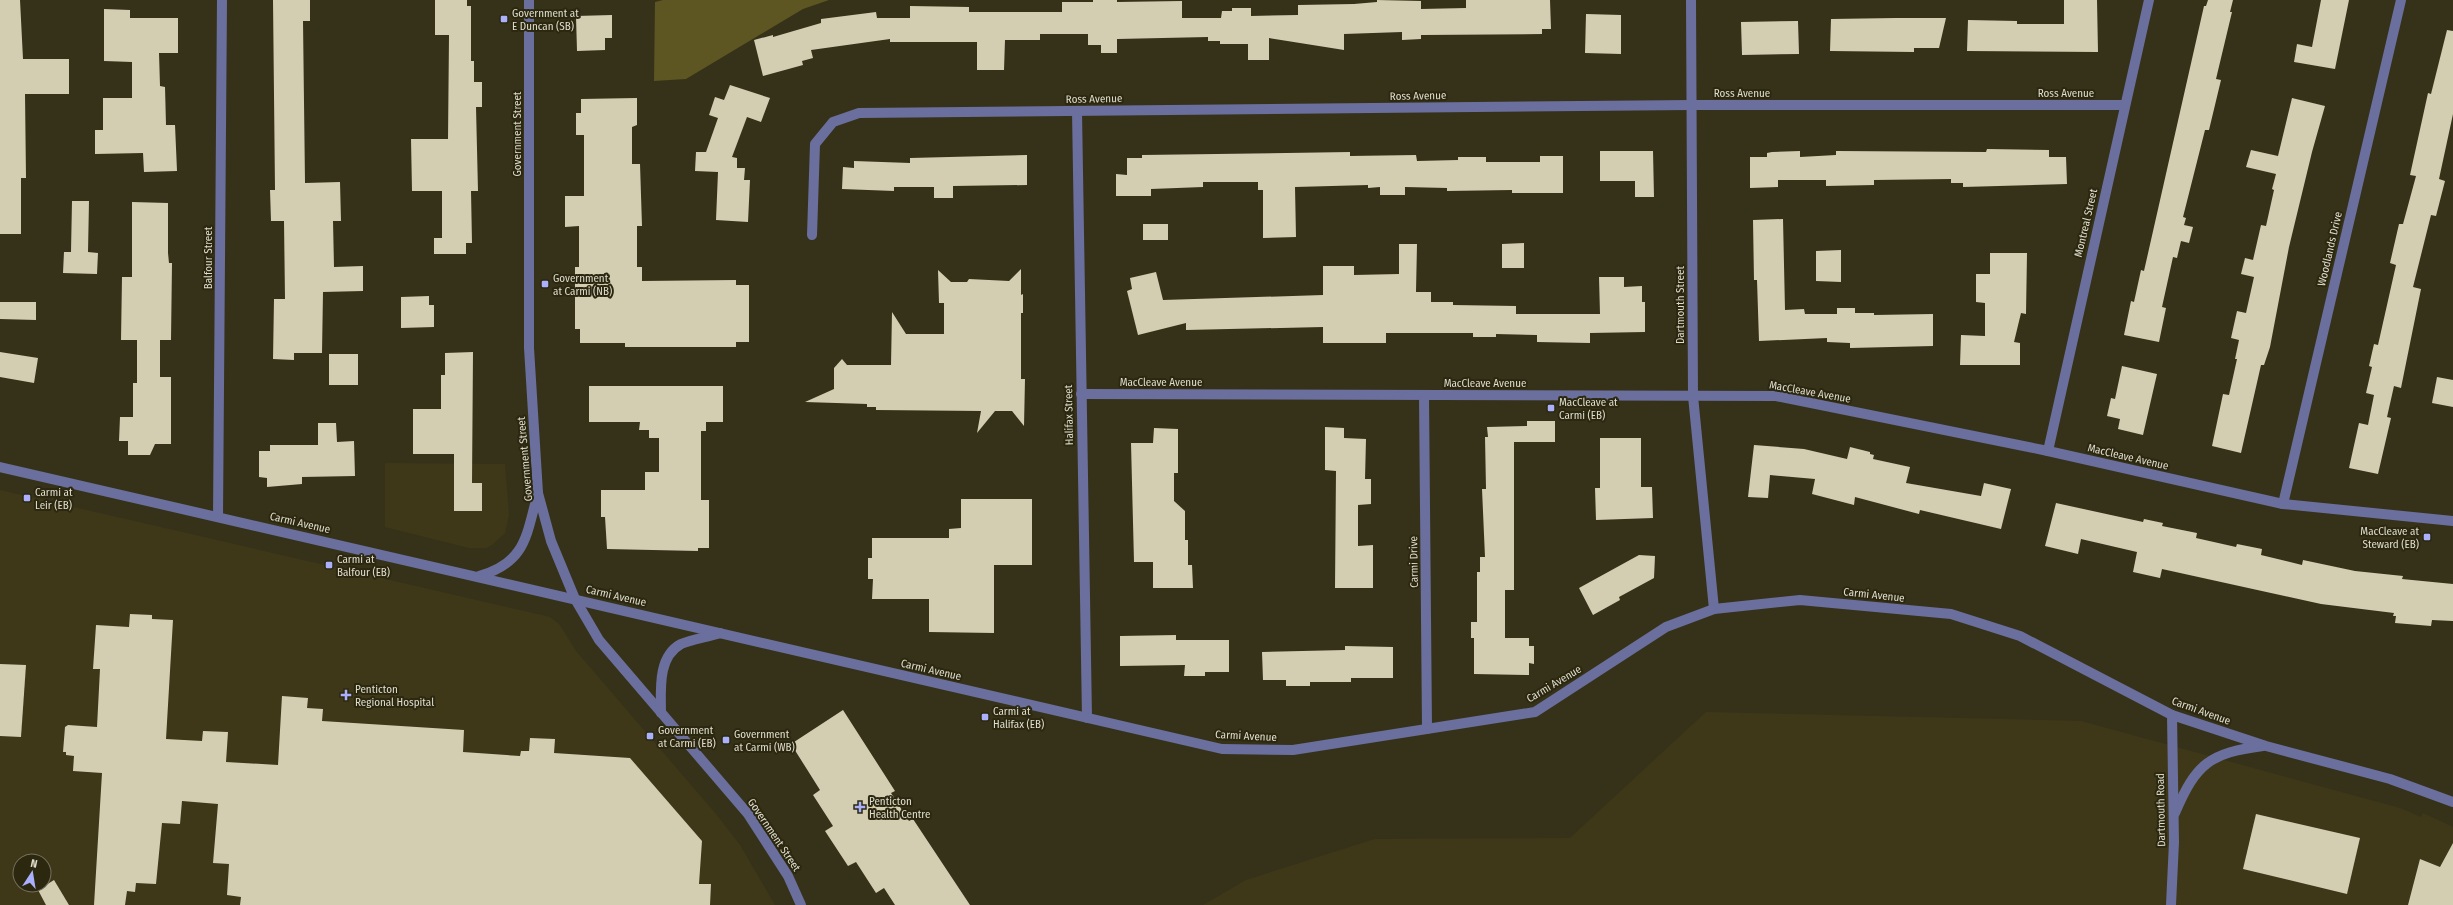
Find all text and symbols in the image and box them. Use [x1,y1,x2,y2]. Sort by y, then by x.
place label: Government at E Duncan (SB) [512,7,579,33]
marker: Government at E Duncan (SB) [499,14,509,24]
street label: Ross Avenue [1714,87,1770,100]
street label: Ross Avenue [2038,87,2094,100]
street label: Ross Avenue [1390,89,1446,103]
street label: Government Street [511,91,524,176]
street label: Ross Avenue [1066,92,1122,106]
street label: Montreal Street [2072,187,2100,258]
street label: Woodlands Drive [2315,210,2345,288]
street label: Balfour Street [202,226,215,289]
street label: Dartmouth Street [1674,266,1687,344]
place label: Government at Carmi (NB) [553,272,612,298]
marker: Government at Carmi (NB) [540,279,550,289]
street label: MacCleave Avenue [1120,376,1202,389]
street label: MacCleave Avenue [1444,377,1526,390]
street label: MacCleave Avenue [1768,378,1852,406]
street label: Halifax Street [1062,384,1076,445]
place label: MacCleave at Carmi (EB) [1559,396,1618,422]
marker: MacCleave at Carmi (EB) [1546,403,1556,413]
street label: Government Street [515,416,535,502]
street label: MacCleave Avenue [2086,441,2170,473]
place label: Carmi at Leir (EB) [35,486,73,512]
marker: Carmi at Leir (EB) [22,493,32,503]
street label: Carmi Avenue [269,510,331,536]
place label: MacCleave at Steward (EB) [2360,525,2419,551]
marker: MacCleave at Steward (EB) [2422,532,2432,542]
street label: Carmi Drive [1407,536,1421,588]
place label: Carmi at Balfour (EB) [337,553,390,579]
marker: Carmi at Balfour (EB) [324,560,334,570]
street label: Carmi Avenue [585,583,647,609]
street label: Carmi Avenue [1843,585,1905,605]
street label: Carmi Avenue [900,657,962,683]
street label: Carmi Avenue [1524,663,1584,705]
place label: Penticton Regional Hospital [355,683,434,709]
marker: Penticton Regional Hospital [340,689,352,701]
street label: Carmi Avenue [2170,694,2232,728]
place label: Carmi at Halifax (EB) [993,705,1044,731]
marker: Carmi at Halifax (EB) [980,712,990,722]
place label: Government at Carmi (EB) [658,724,716,750]
place label: Government at Carmi (WB) [734,728,795,754]
street label: Carmi Avenue [1215,728,1277,744]
marker: Government at Carmi (EB) [645,731,655,741]
marker: Government at Carmi (WB) [721,735,731,745]
street label: Dartmouth Road [2154,773,2168,847]
place label: Penticton Health Centre [869,795,930,821]
street label: Government Street [745,796,803,874]
marker: Penticton Health Centre [854,801,866,813]
north arrow [12,853,52,893]
text: N [29,857,39,871]

